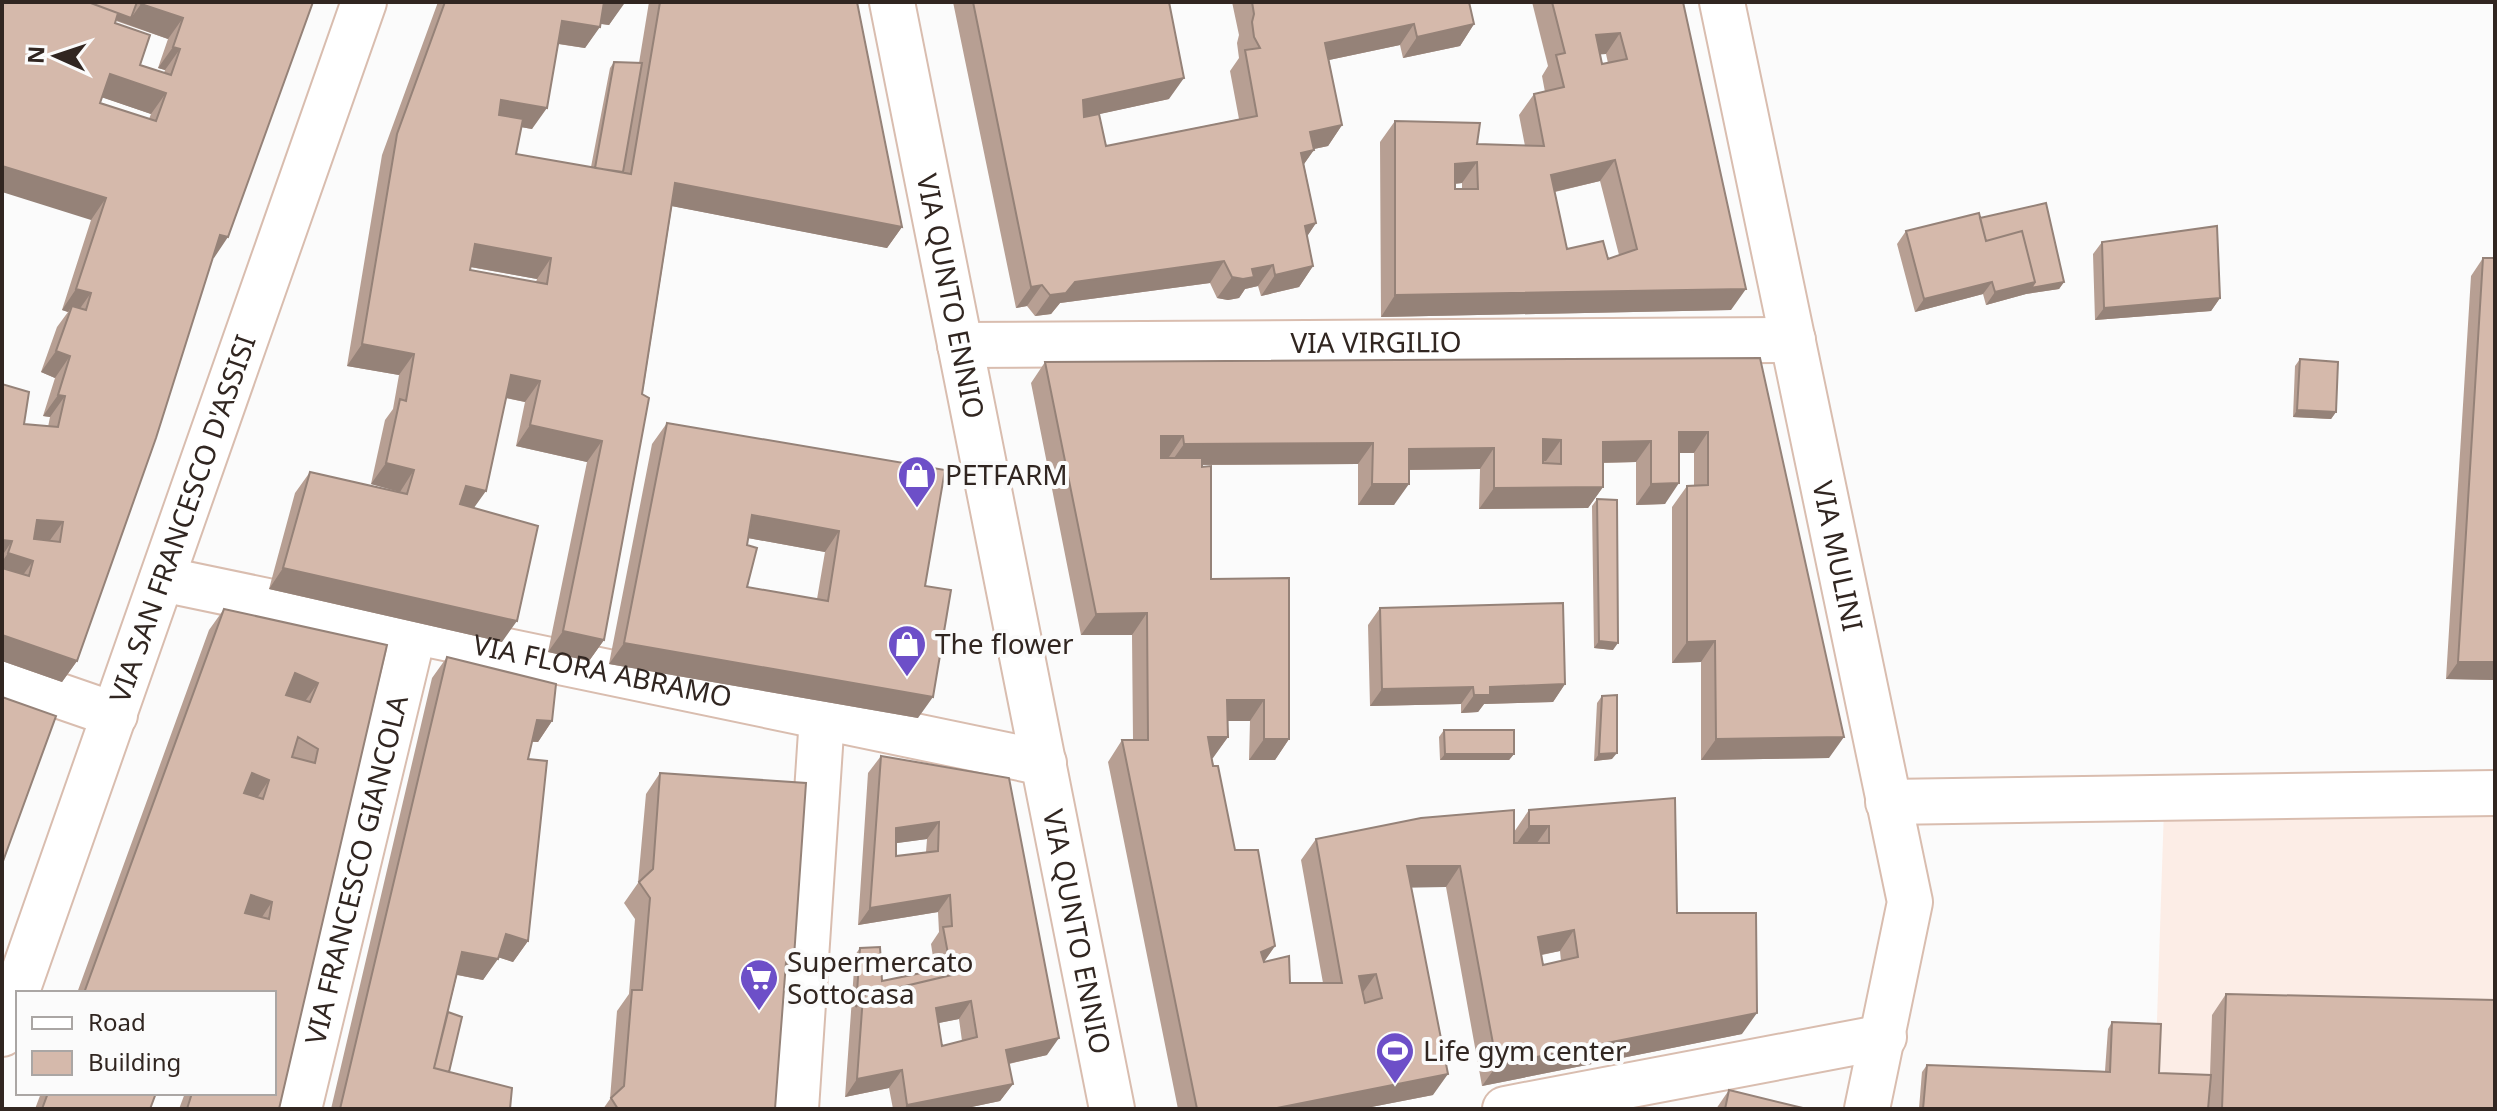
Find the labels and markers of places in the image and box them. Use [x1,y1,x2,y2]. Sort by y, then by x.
shop icon: PETFARM [896,454,938,509]
place label: PETFARM [945,455,1068,493]
shop icon: The flower [886,623,928,678]
place label: The flower [935,624,1074,662]
place label: Supermercato Sottocasa [787,942,973,1012]
supermarket icon: Supermercato Sottocasa [738,957,780,1012]
sports icon: Life gym center [1374,1030,1416,1085]
place label: Life gym center [1423,1031,1627,1069]

